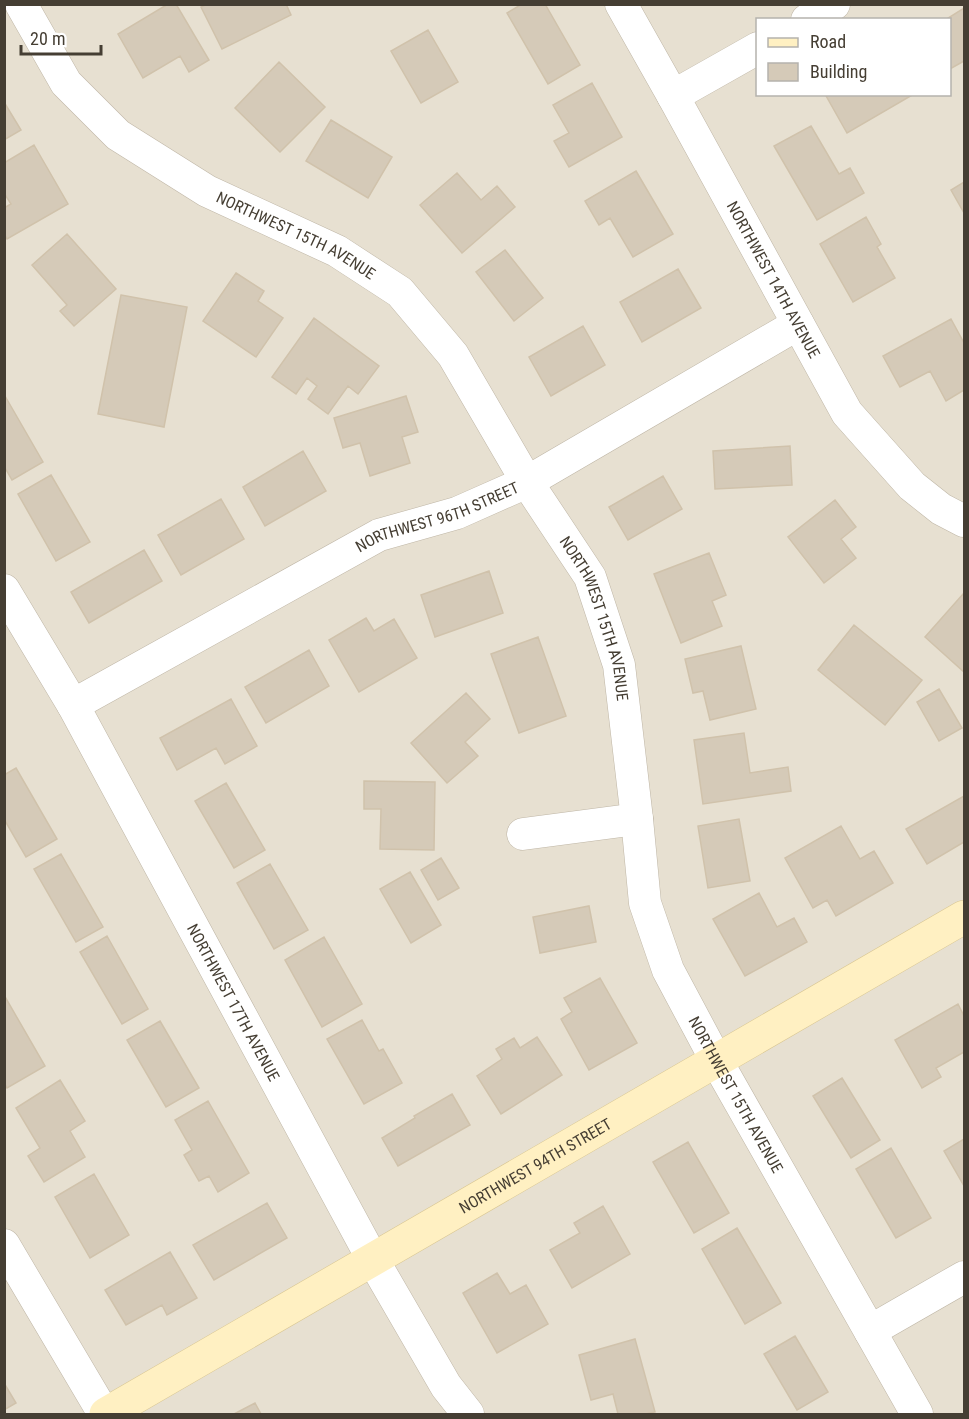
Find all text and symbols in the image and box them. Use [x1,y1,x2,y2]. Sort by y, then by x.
scale bar [21,18,100,56]
legend [756,18,951,96]
text: 20 m [30,28,65,49]
text: Road [810,31,846,52]
text: Building [810,61,867,82]
street label: NORTHWEST 15TH AVENUE [213,188,379,283]
street label: NORTHWEST 14TH AVENUE [723,198,824,361]
street label: NORTHWEST 96TH STREET [352,478,522,556]
street label: NORTHWEST 15TH AVENUE [556,533,632,702]
street label: NORTHWEST 17TH AVENUE [183,921,283,1084]
street label: NORTHWEST 15TH AVENUE [685,1013,787,1176]
street label: NORTHWEST 94TH STREET [456,1114,615,1217]

